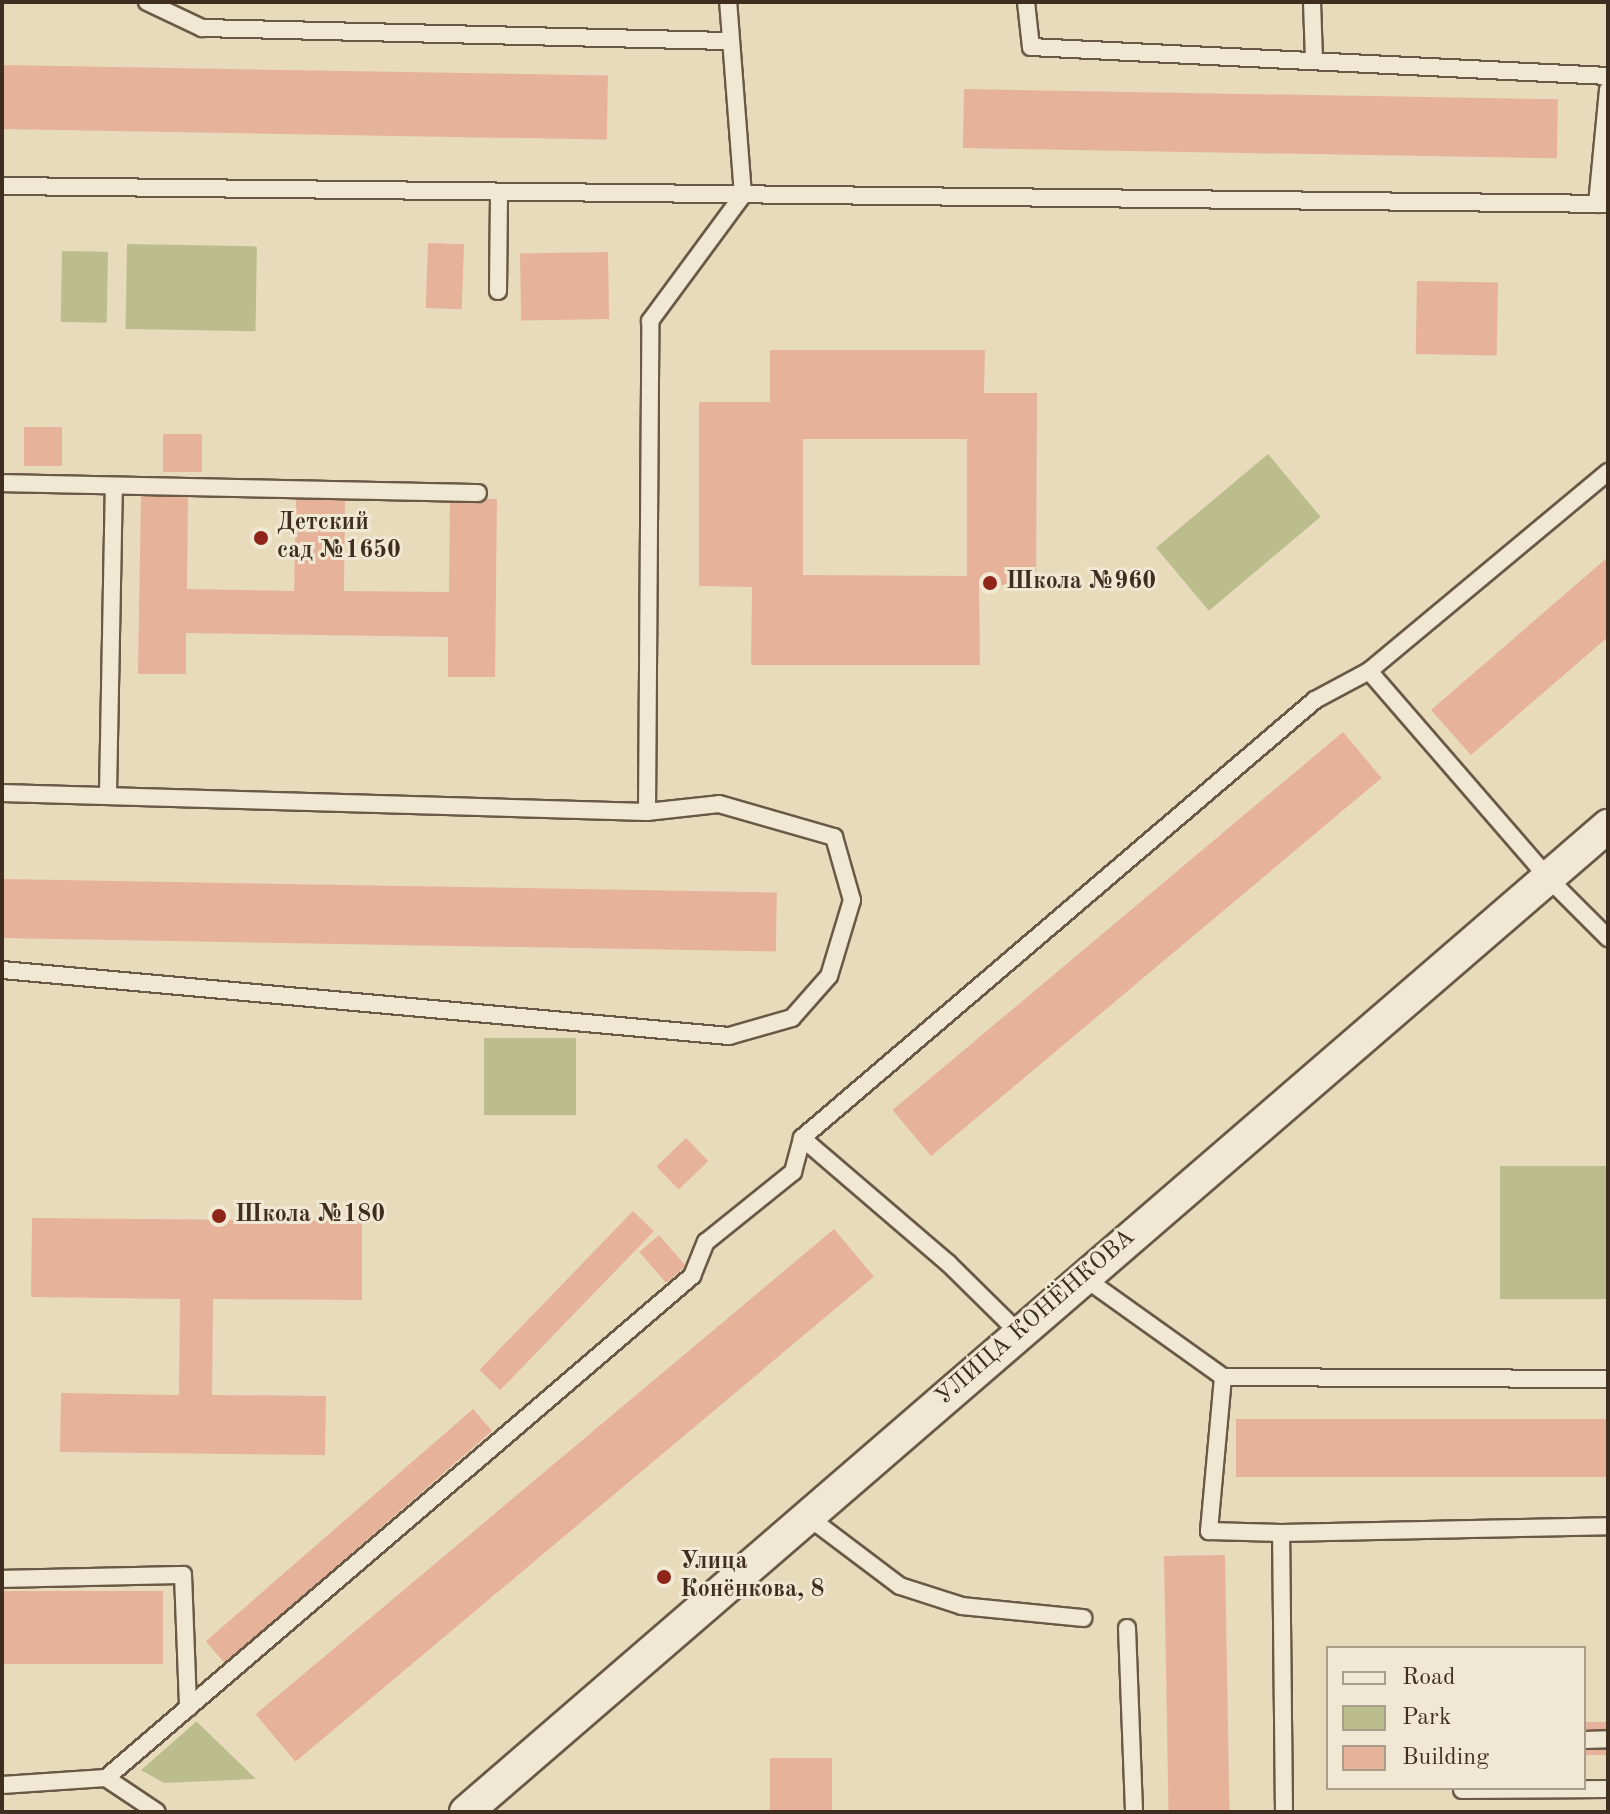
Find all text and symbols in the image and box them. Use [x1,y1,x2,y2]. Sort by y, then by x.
place label: Детский сад №1650 [277,510,401,566]
marker: Детский сад №1650 [252,529,270,547]
place label: Школа №960 [1006,569,1156,597]
marker: Школа №960 [981,574,999,592]
place label: Школа №180 [235,1202,385,1230]
marker: Школа №180 [210,1207,228,1225]
street label: УЛИЦА КОНЁНКОВА [930,1224,1142,1412]
place label: Улица Конёнкова, 8 [680,1549,825,1605]
marker: Улица Конёнкова, 8 [655,1568,673,1586]
legend [1326,1646,1586,1790]
text: Road [1402,1666,1455,1690]
text: Park [1402,1706,1451,1730]
text: Building [1402,1746,1489,1770]

